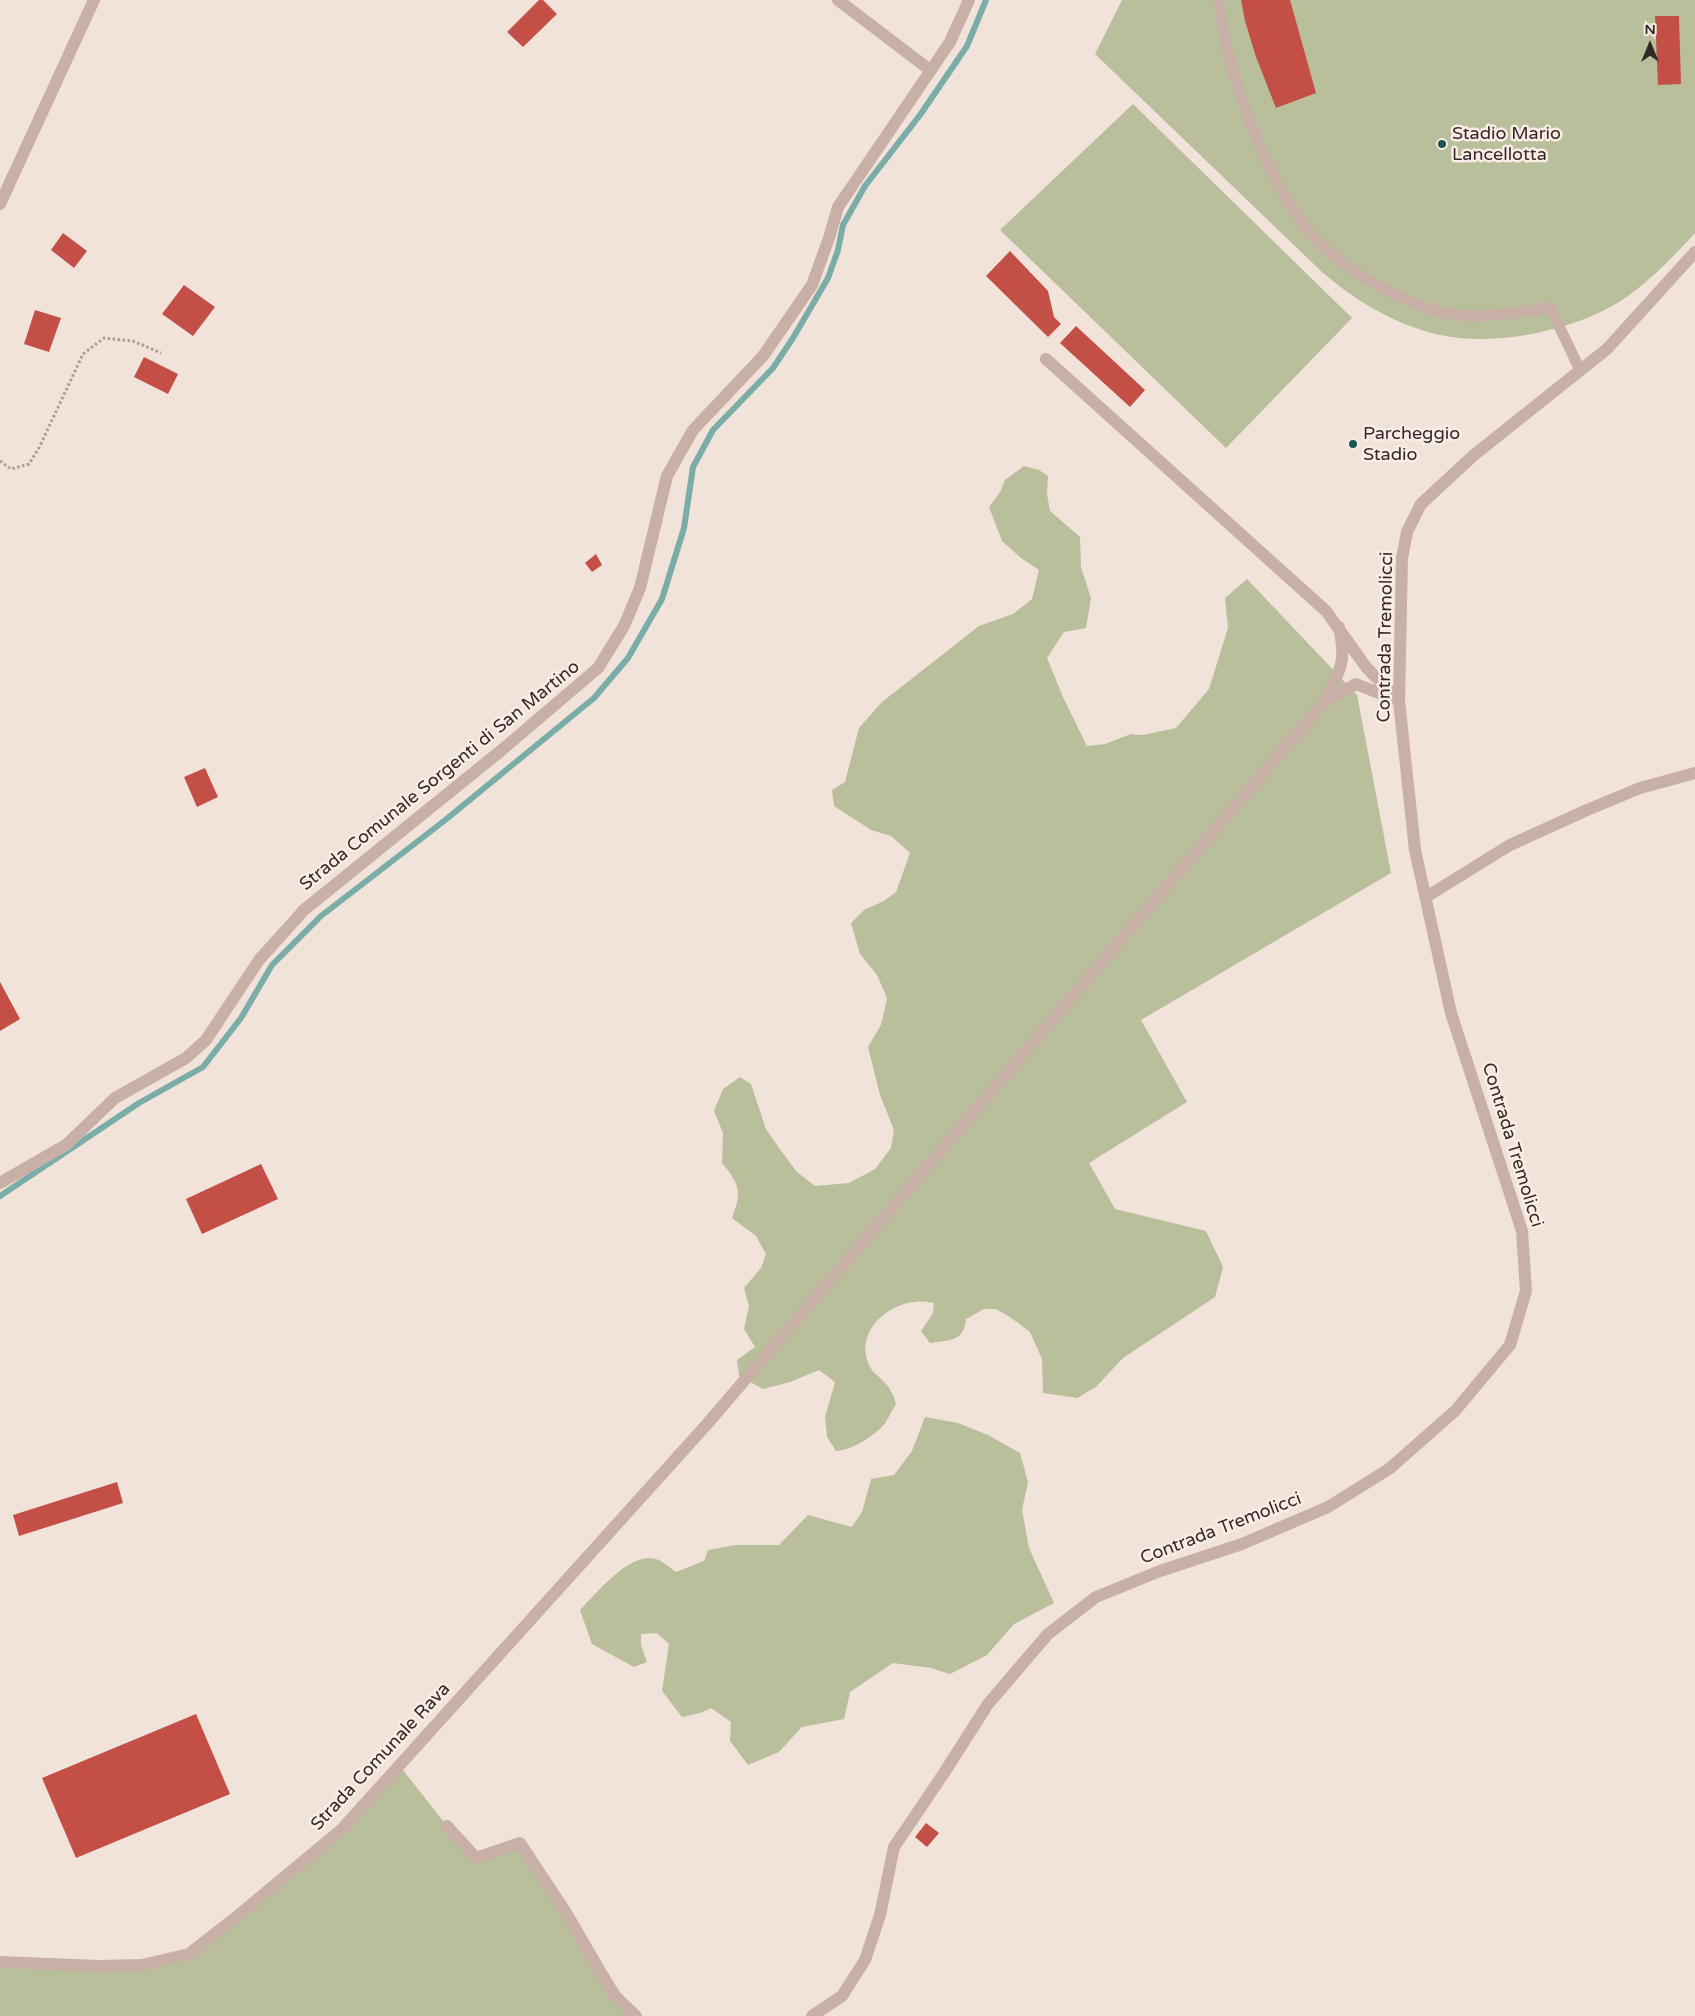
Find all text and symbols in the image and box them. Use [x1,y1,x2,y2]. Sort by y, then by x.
north arrow [1625,20,1675,70]
text: N [1644,21,1656,38]
place label: Stadio Mario Lancellotta [1452,123,1561,166]
marker: Stadio Mario Lancellotta [1436,138,1448,150]
place label: Parcheggio Stadio [1363,423,1460,466]
marker: Parcheggio Stadio [1347,438,1359,450]
street label: Contrada Tremolicci [1374,551,1398,723]
street label: Strada Comunale Sorgenti di San Martino [296,656,584,896]
street label: Contrada Tremolicci [1477,1060,1547,1230]
street label: Contrada Tremolicci [1137,1488,1305,1570]
street label: Strada Comunale Rava [307,1679,455,1835]

